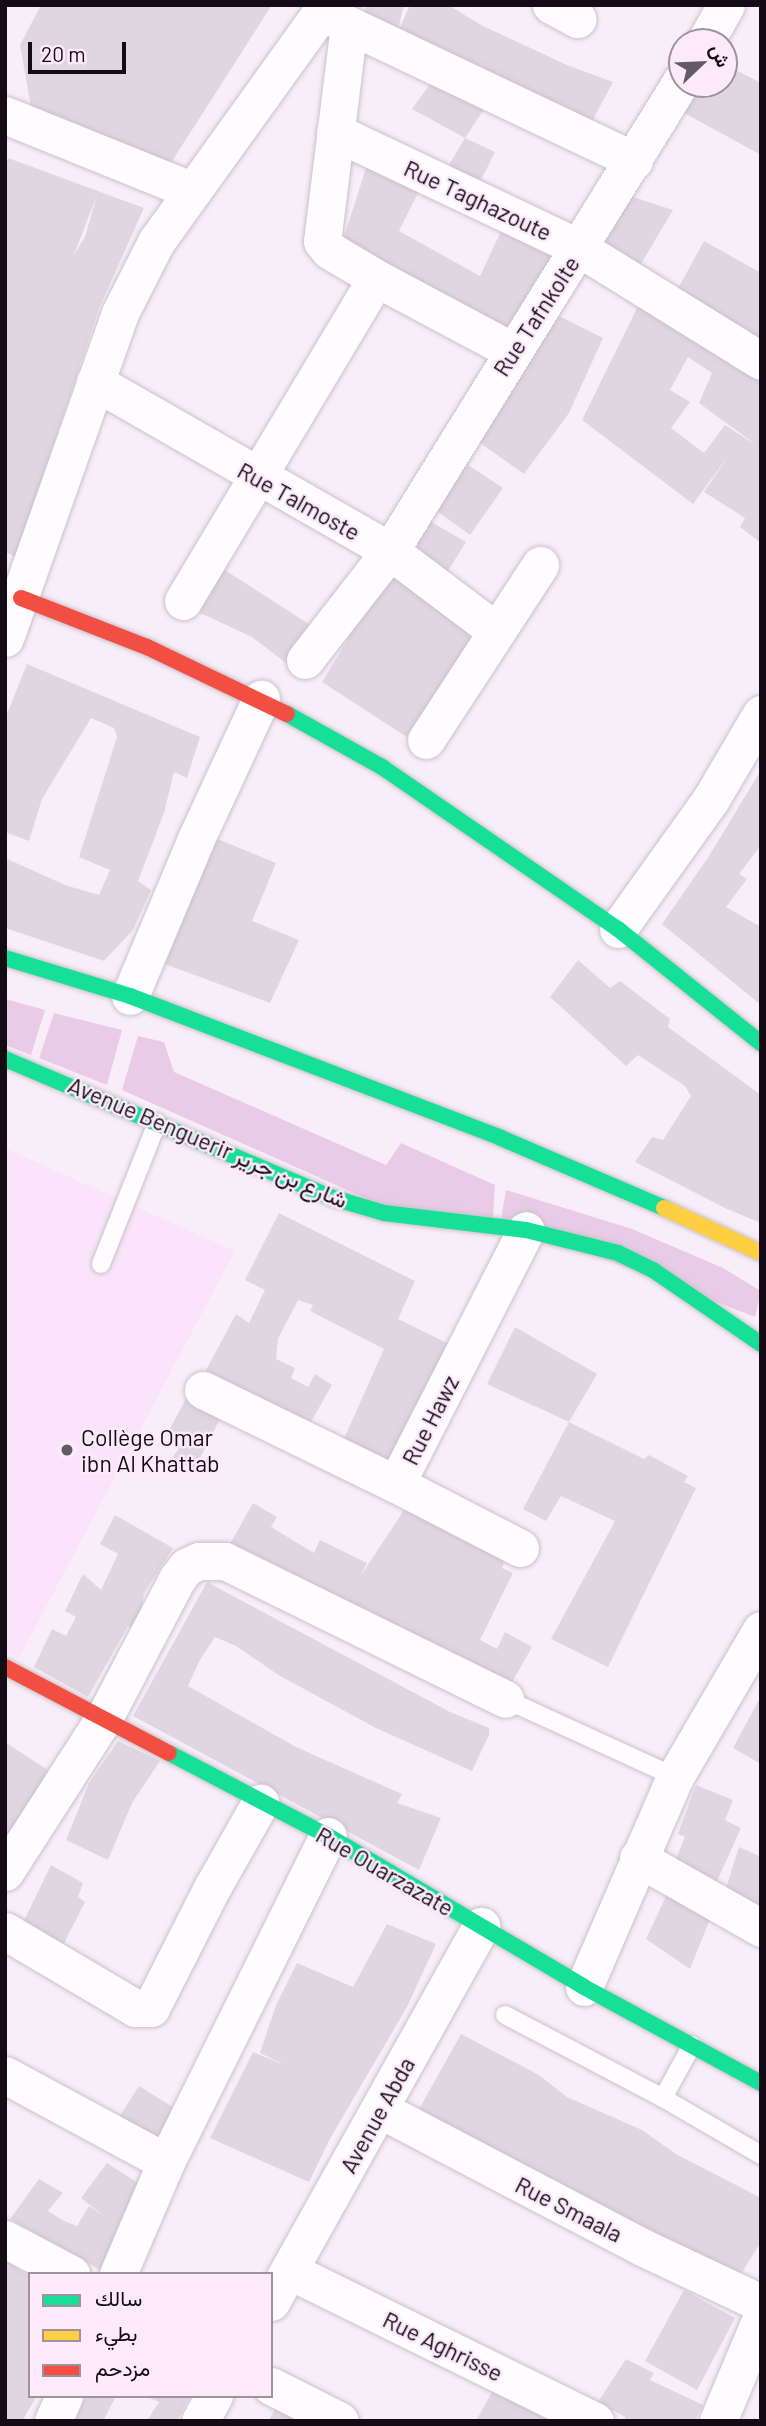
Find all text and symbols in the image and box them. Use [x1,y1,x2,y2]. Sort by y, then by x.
scale bar [32,28,130,72]
north arrow [668,28,738,98]
text: ش [706,40,736,70]
text: 20 m [41,41,86,66]
street label: Rue Taghazoute [400,154,556,246]
street label: Rue Tafnkolte [487,251,585,381]
street label: Rue Talmoste [233,456,365,546]
street label: Avenue Benguerir شارع بن جرير [64,1071,352,1213]
street label: Rue Hawz [396,1371,464,1469]
place label: Collège Omar ibn Al Khattab [81,1423,219,1477]
marker: Collège Omar ibn Al Khattab [59,1442,75,1458]
street label: Rue Ouarzazate [311,1820,459,1922]
street label: Avenue Abda [334,2052,420,2178]
street label: Rue Smaala [511,2170,627,2248]
legend [28,2272,273,2398]
text: سالك [95,2285,142,2310]
street label: Rue Aghrisse [379,2305,507,2387]
text: بطيء [95,2320,138,2345]
text: مزدحم [95,2355,150,2380]

